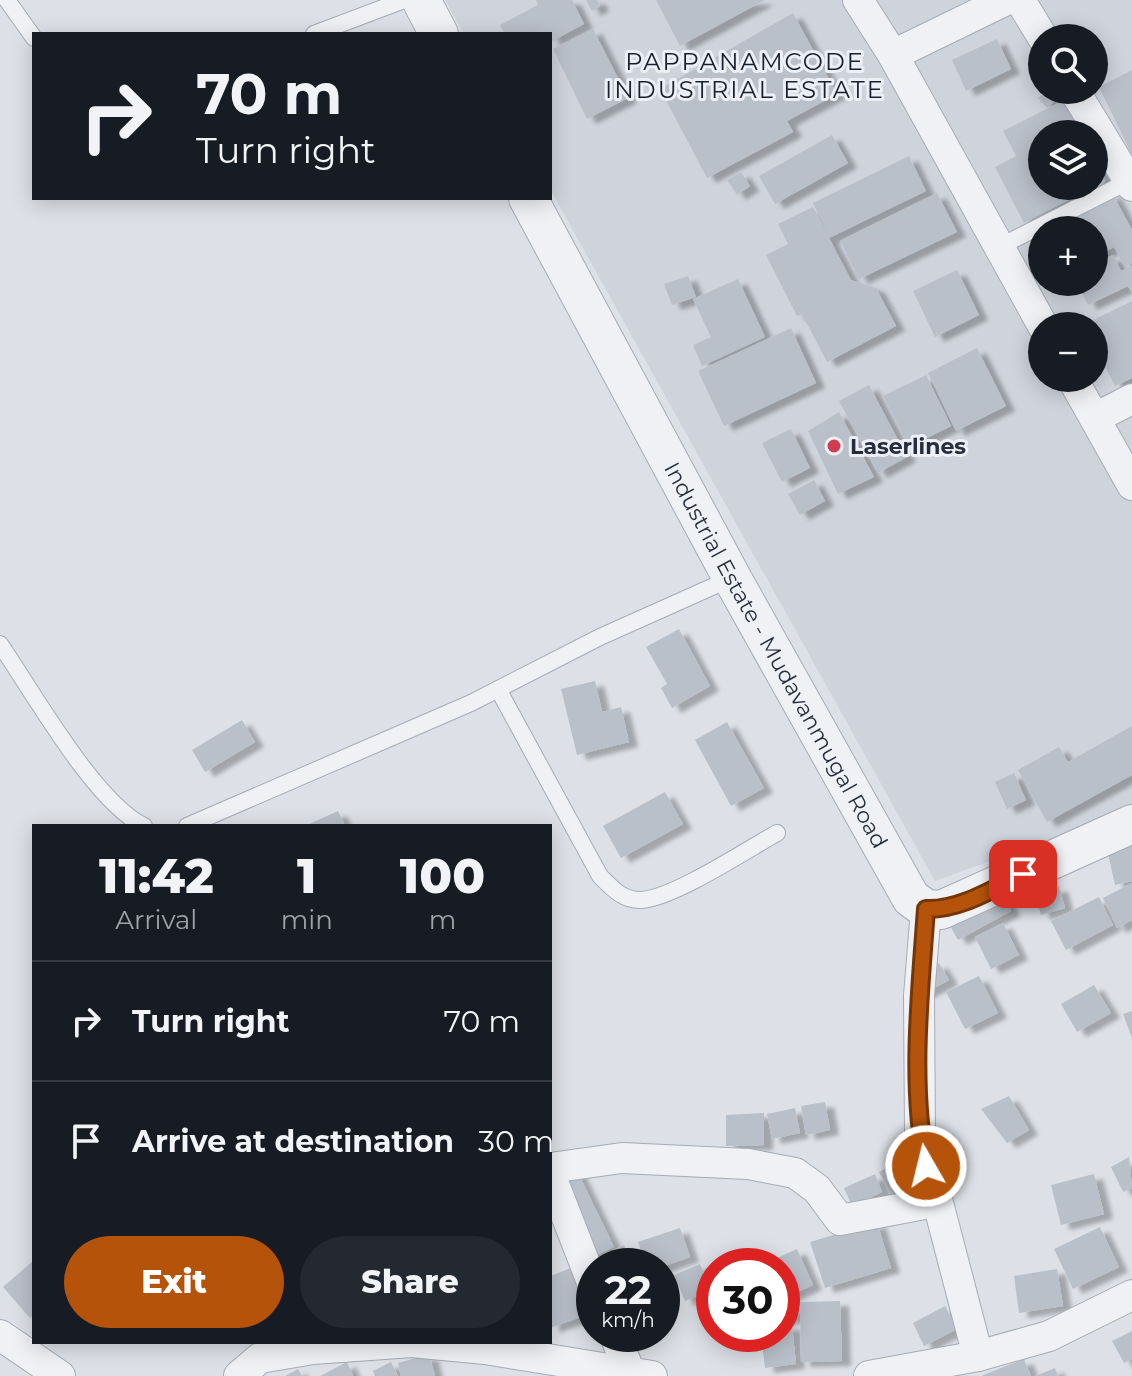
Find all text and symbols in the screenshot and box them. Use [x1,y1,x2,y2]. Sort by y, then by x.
map controls [1028,24,1108,392]
button: search [1028,24,1108,104]
district label: PAPPANAMCODE INDUSTRIAL ESTATE [605,47,885,104]
text: 70 m [196,60,342,128]
icon: right [64,64,168,168]
button: layers [1028,120,1108,200]
text: Turn right [196,128,376,172]
button: + [1028,216,1108,296]
button: − [1028,312,1108,392]
place label: Laserlines [850,433,966,460]
marker: Laserlines [825,437,843,455]
street label: Industrial Estate - Mudavanmugal Road [659,457,894,853]
pin [989,840,1057,908]
text: 11:42 [99,847,214,905]
text: 1 [297,847,317,905]
text: 100 [400,847,485,905]
icon: arrive [1001,852,1045,896]
text: Arrival [115,904,197,936]
text: min [281,904,333,936]
text: m [429,904,456,936]
icon: right [64,999,108,1043]
text: Turn right [132,1003,289,1040]
text: 70 m [443,1003,520,1040]
icon: arrive [64,1119,108,1163]
text: Arrive at destination [132,1123,454,1160]
text: 30 m [478,1123,555,1160]
position arrow [884,1124,968,1208]
button: Exit [64,1236,284,1328]
button: Share [300,1236,520,1328]
speed limit sign: 30 [696,1248,800,1352]
text: 22 [604,1265,652,1314]
text: km/h [601,1308,655,1332]

